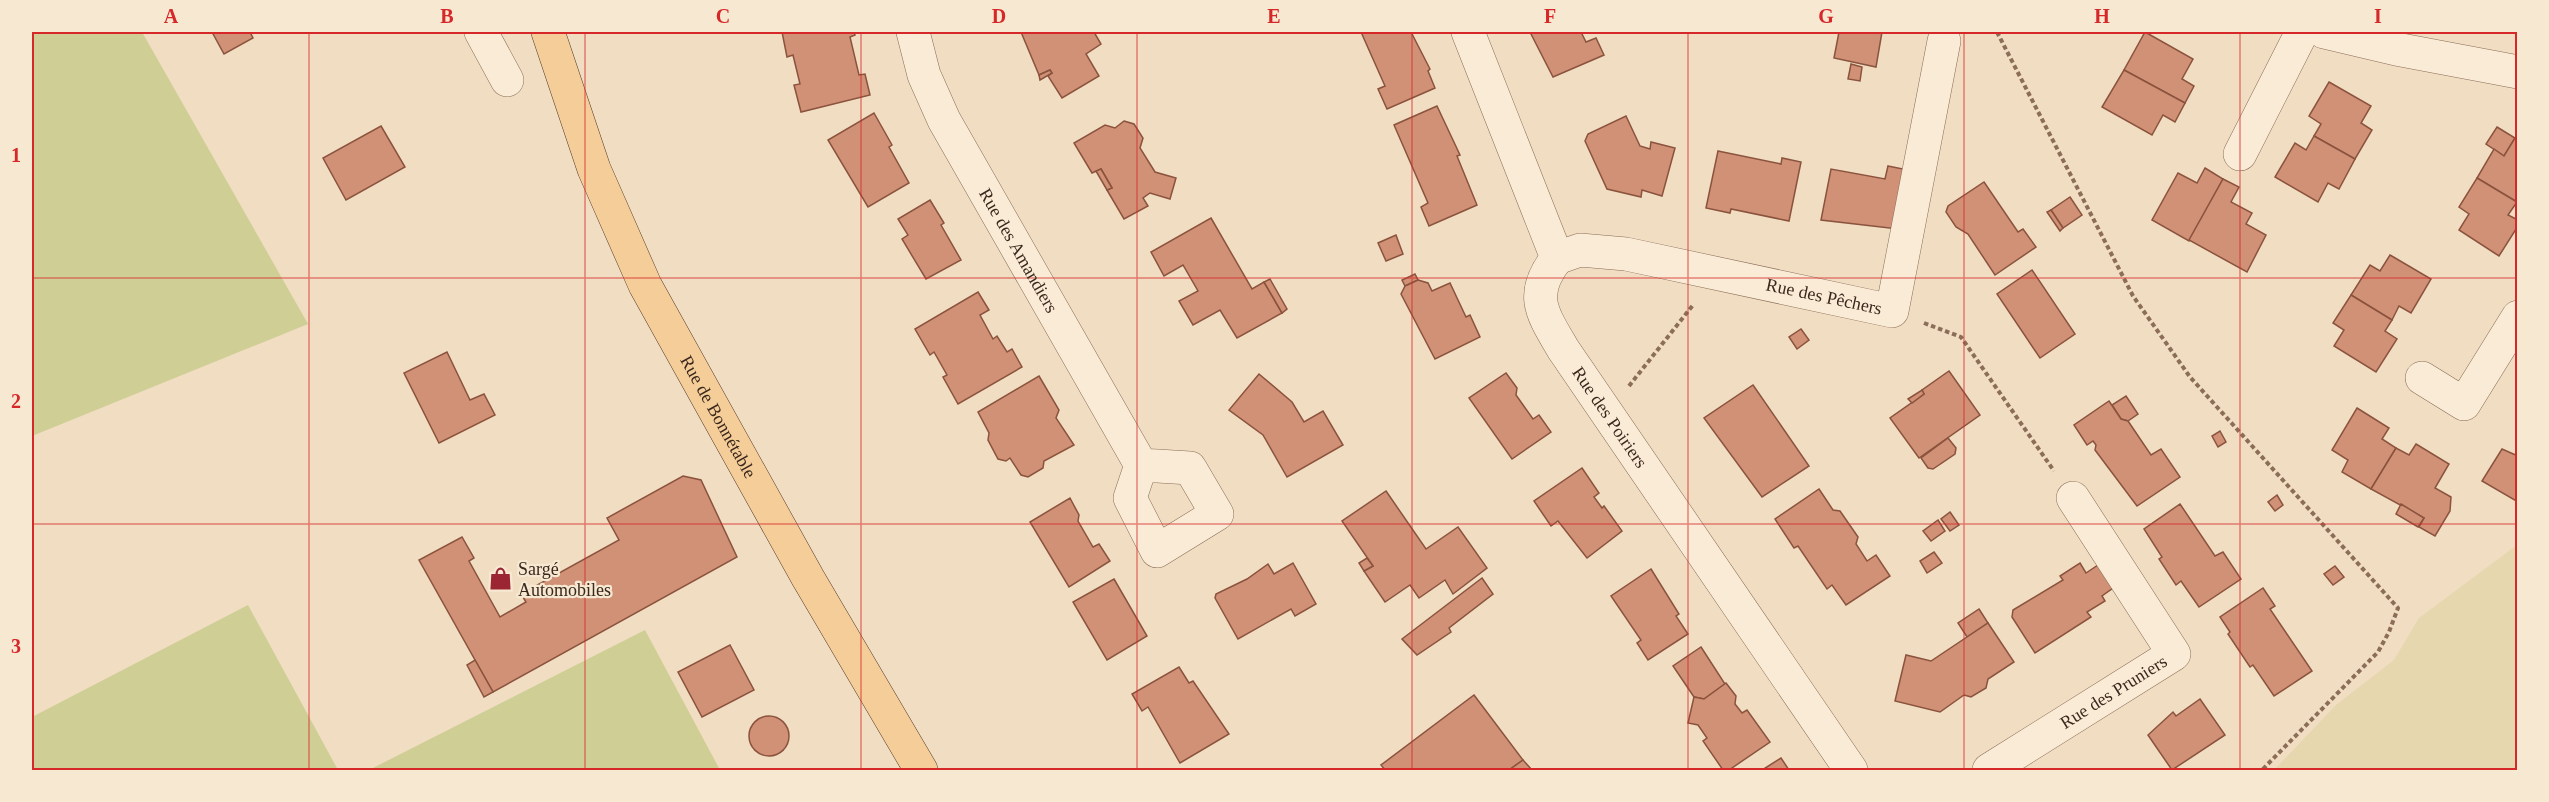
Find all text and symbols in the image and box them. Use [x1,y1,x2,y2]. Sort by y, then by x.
text: A [164,5,179,27]
text: B [440,5,454,27]
text: C [716,5,730,27]
text: D [992,5,1006,27]
text: E [1267,5,1281,27]
text: F [1544,5,1556,27]
text: G [1818,5,1834,27]
text: H [2094,5,2110,27]
text: I [2374,5,2382,27]
text: 1 [11,144,21,166]
street label: Rue des Amandiers [975,185,1062,316]
street label: Rue des Pêchers [1764,274,1884,319]
street label: Rue de Bonnétable [676,352,760,482]
street label: Rue des Poiriers [1568,363,1651,472]
text: 2 [11,390,21,412]
place label: Sargé Automobiles [518,559,611,600]
shop icon: Sargé Automobiles [487,566,513,592]
text: 3 [11,635,21,657]
street label: Rue des Pruniers [2057,651,2171,733]

